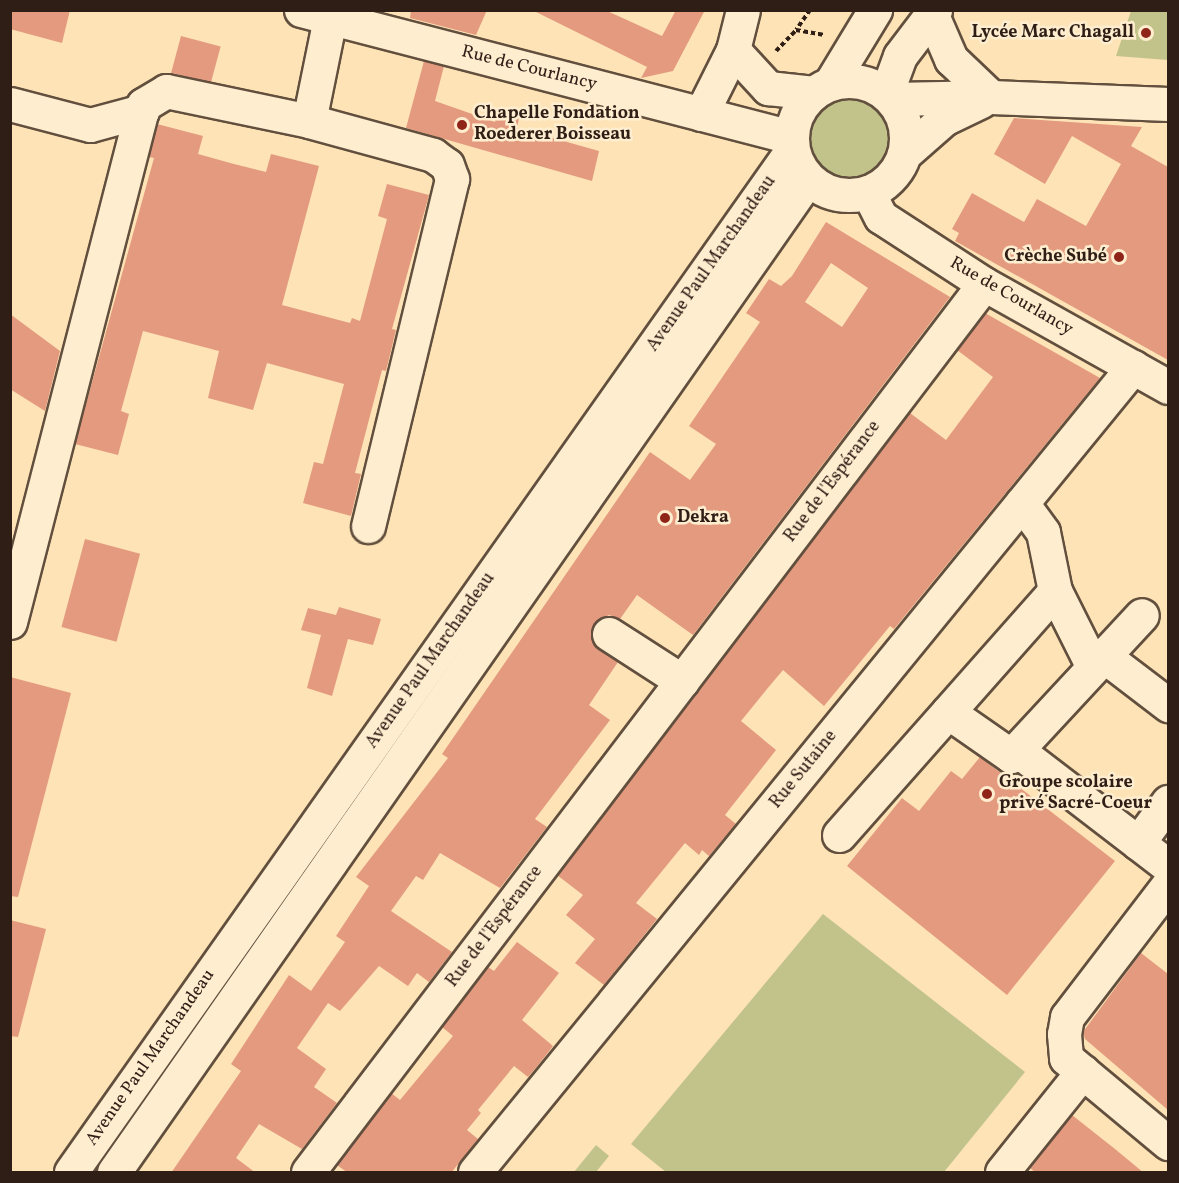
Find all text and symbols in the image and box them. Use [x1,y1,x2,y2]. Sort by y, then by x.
place label: Lycée Marc Chagall [971,22,1134,44]
marker: Lycée Marc Chagall [1139,26,1153,40]
street label: Rue de Courlancy [459,42,599,96]
place label: Chapelle Fondation Roederer Boisseau [474,104,640,146]
marker: Chapelle Fondation Roederer Boisseau [455,118,469,132]
street label: Avenue Paul Marchandeau [643,172,781,356]
place label: Crèche Subé [1004,246,1107,268]
marker: Crèche Subé [1112,250,1126,264]
street label: Rue de Courlancy [946,253,1076,341]
street label: Rue de l'Espérance [780,417,886,547]
place label: Dekra [677,507,729,529]
marker: Dekra [658,511,672,525]
street label: Avenue Paul Marchandeau [362,569,500,753]
street label: Rue Sutaine [766,726,842,814]
place label: Groupe scolaire privé Sacré-Coeur [999,773,1152,816]
marker: Groupe scolaire privé Sacré-Coeur [980,787,994,801]
street label: Rue de l'Espérance [442,862,548,992]
street label: Avenue Paul Marchandeau [82,966,220,1150]

